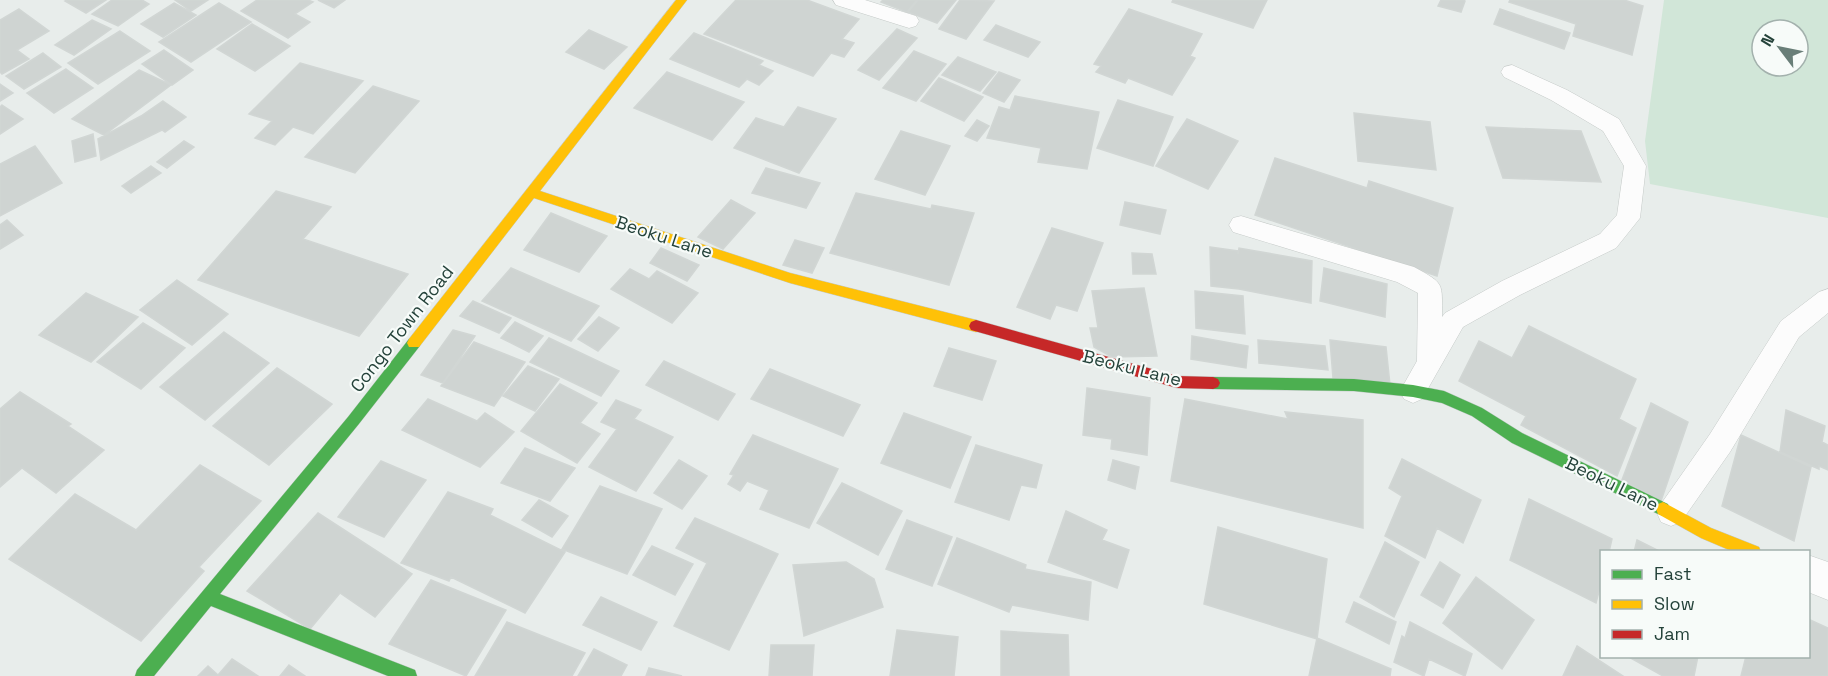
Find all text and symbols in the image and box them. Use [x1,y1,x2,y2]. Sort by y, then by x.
north arrow [1750,18,1810,78]
text: N [1756,30,1779,50]
street label: Beoku Lane [613,210,716,263]
street label: Congo Town Road [345,261,458,397]
street label: Beoku Lane [1080,344,1184,391]
street label: Beoku Lane [1562,451,1663,516]
legend [1600,550,1810,658]
text: Fast [1654,562,1691,585]
text: Slow [1654,592,1695,615]
text: Jam [1654,622,1690,645]

